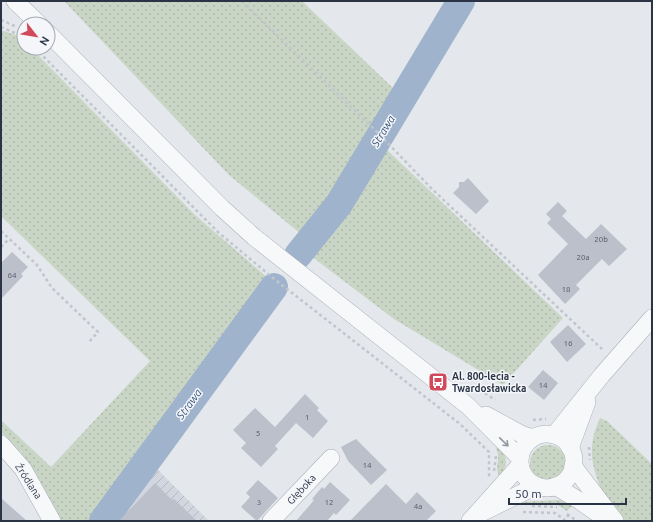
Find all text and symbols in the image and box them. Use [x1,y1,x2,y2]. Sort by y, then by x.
north arrow [16,16,56,56]
text: N [37,35,52,48]
water label: Strawa [368,113,397,150]
house number: 20b [594,235,608,244]
house number: 20a [576,253,590,262]
house number: 64 [7,271,17,280]
house number: 18 [561,285,571,294]
house number: 16 [563,339,573,348]
bus stop icon: Al. 800-lecia - Twardosławicka [427,371,449,393]
place label: Al. 800-lecia - Twardosławicka [452,371,527,394]
house number: 14 [538,381,548,390]
water label: Strawa [173,386,204,422]
house number: 1 [305,413,309,422]
house number: 5 [256,429,260,438]
one-way arrow [499,437,509,447]
street label: Źródlana [13,461,45,501]
house number: 14 [362,461,372,470]
street label: Głęboka [285,472,318,507]
scale bar [509,480,626,506]
text: 50 m [515,487,542,500]
house number: 3 [257,498,261,507]
house number: 12 [324,498,334,507]
house number: 4a [414,502,422,511]

